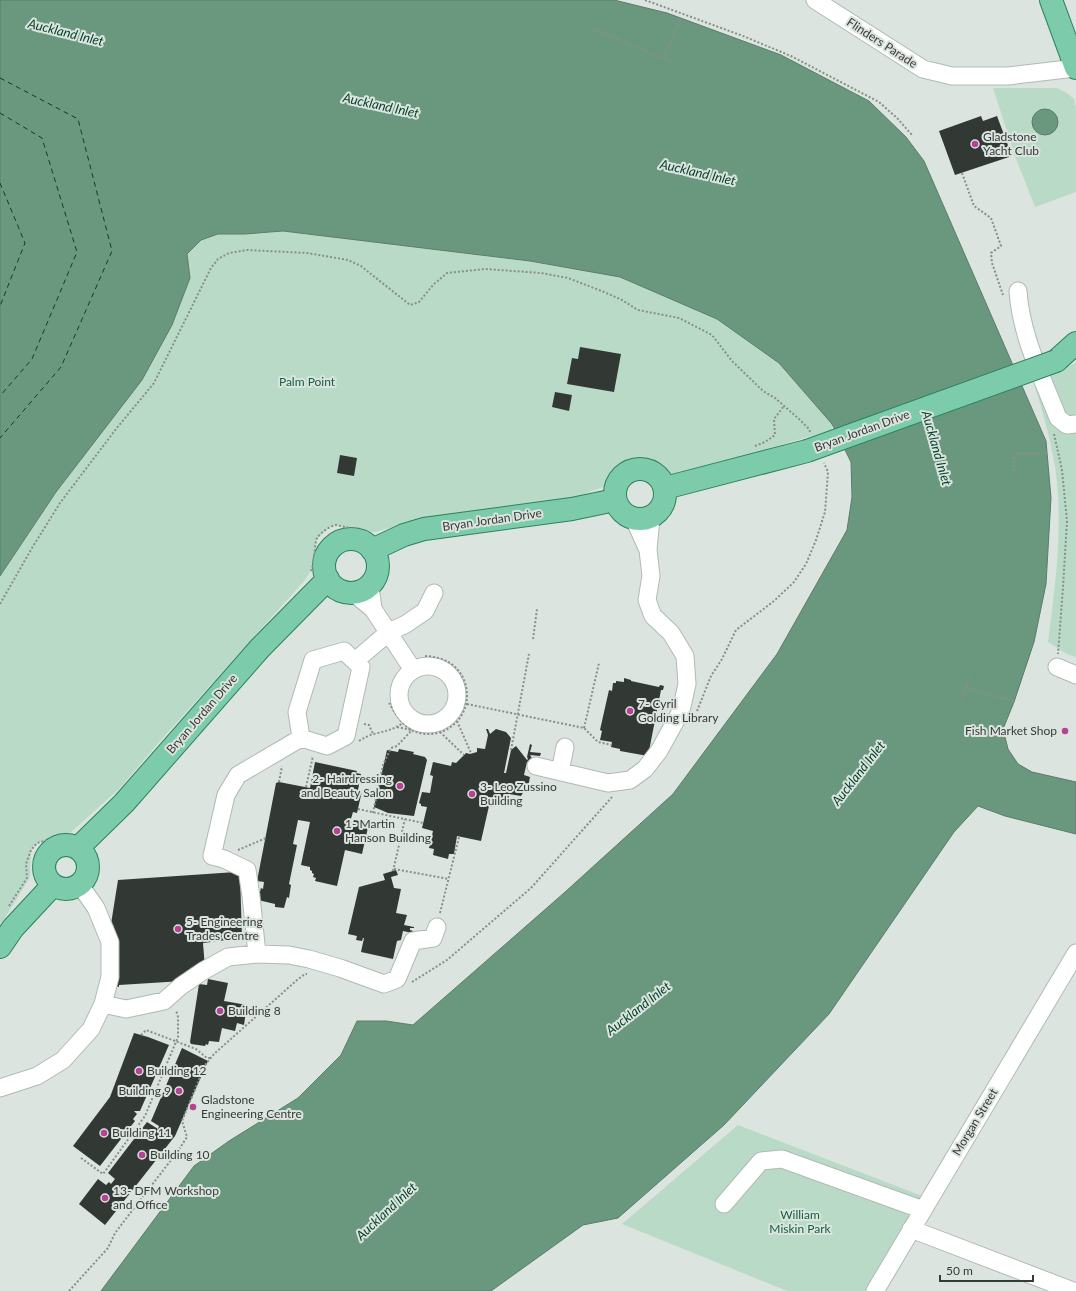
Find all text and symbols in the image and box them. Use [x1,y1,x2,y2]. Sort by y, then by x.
street label: Flinders Parade [844,14,920,71]
water label: Auckland Inlet [26,15,106,49]
water label: Auckland Inlet [341,89,421,121]
place label: Gladstone Yacht Club [983,129,1039,158]
marker: Gladstone Yacht Club [970,139,980,149]
water label: Auckland Inlet [658,155,738,189]
park label: Palm Point [279,374,336,389]
street label: Bryan Jordan Drive [812,406,912,455]
water label: Auckland Inlet [918,408,955,488]
street label: Bryan Jordan Drive [441,505,543,534]
street label: Bryan Jordan Drive [163,671,240,756]
place label: 7- Cyril Golding Library [638,696,719,725]
marker: 7- Cyril Golding Library [625,706,635,716]
place label: Fish Market Shop [965,723,1057,738]
marker: Fish Market Shop [1060,726,1070,736]
water label: Auckland Inlet [827,737,888,809]
place label: 2- Hairdressing and Beauty Salon [301,771,392,800]
place label: 3- Leo Zussino Building [480,779,557,808]
marker: 2- Hairdressing and Beauty Salon [395,781,405,791]
marker: 3- Leo Zussino Building [467,789,477,799]
place label: 1- Martin Hanson Building [345,816,431,845]
marker: 1- Martin Hanson Building [332,826,342,836]
place label: 5- Engineering Trades Centre [186,914,263,943]
marker: 5- Engineering Trades Centre [173,924,183,934]
water label: Auckland Inlet [602,978,674,1039]
place label: Building 8 [228,1003,281,1018]
marker: Building 8 [215,1006,225,1016]
place label: Building 12 [147,1063,207,1078]
marker: Building 12 [134,1066,144,1076]
place label: Building 9 [118,1083,171,1098]
street label: Morgan Street [949,1085,1001,1158]
marker: Building 9 [174,1086,184,1096]
place label: Gladstone Engineering Centre [201,1092,302,1121]
marker: Gladstone Engineering Centre [188,1102,198,1112]
place label: Building 11 [112,1125,172,1140]
marker: Building 11 [99,1128,109,1138]
place label: Building 10 [150,1147,210,1162]
marker: Building 10 [137,1150,147,1160]
water label: Auckland Inlet [352,1179,420,1244]
place label: 13- DFM Workshop and Office [113,1183,219,1212]
marker: 13- DFM Workshop and Office [100,1193,110,1203]
park label: William Miskin Park [769,1207,832,1236]
scale bar [940,1257,1033,1283]
text: 50 m [946,1263,973,1278]

